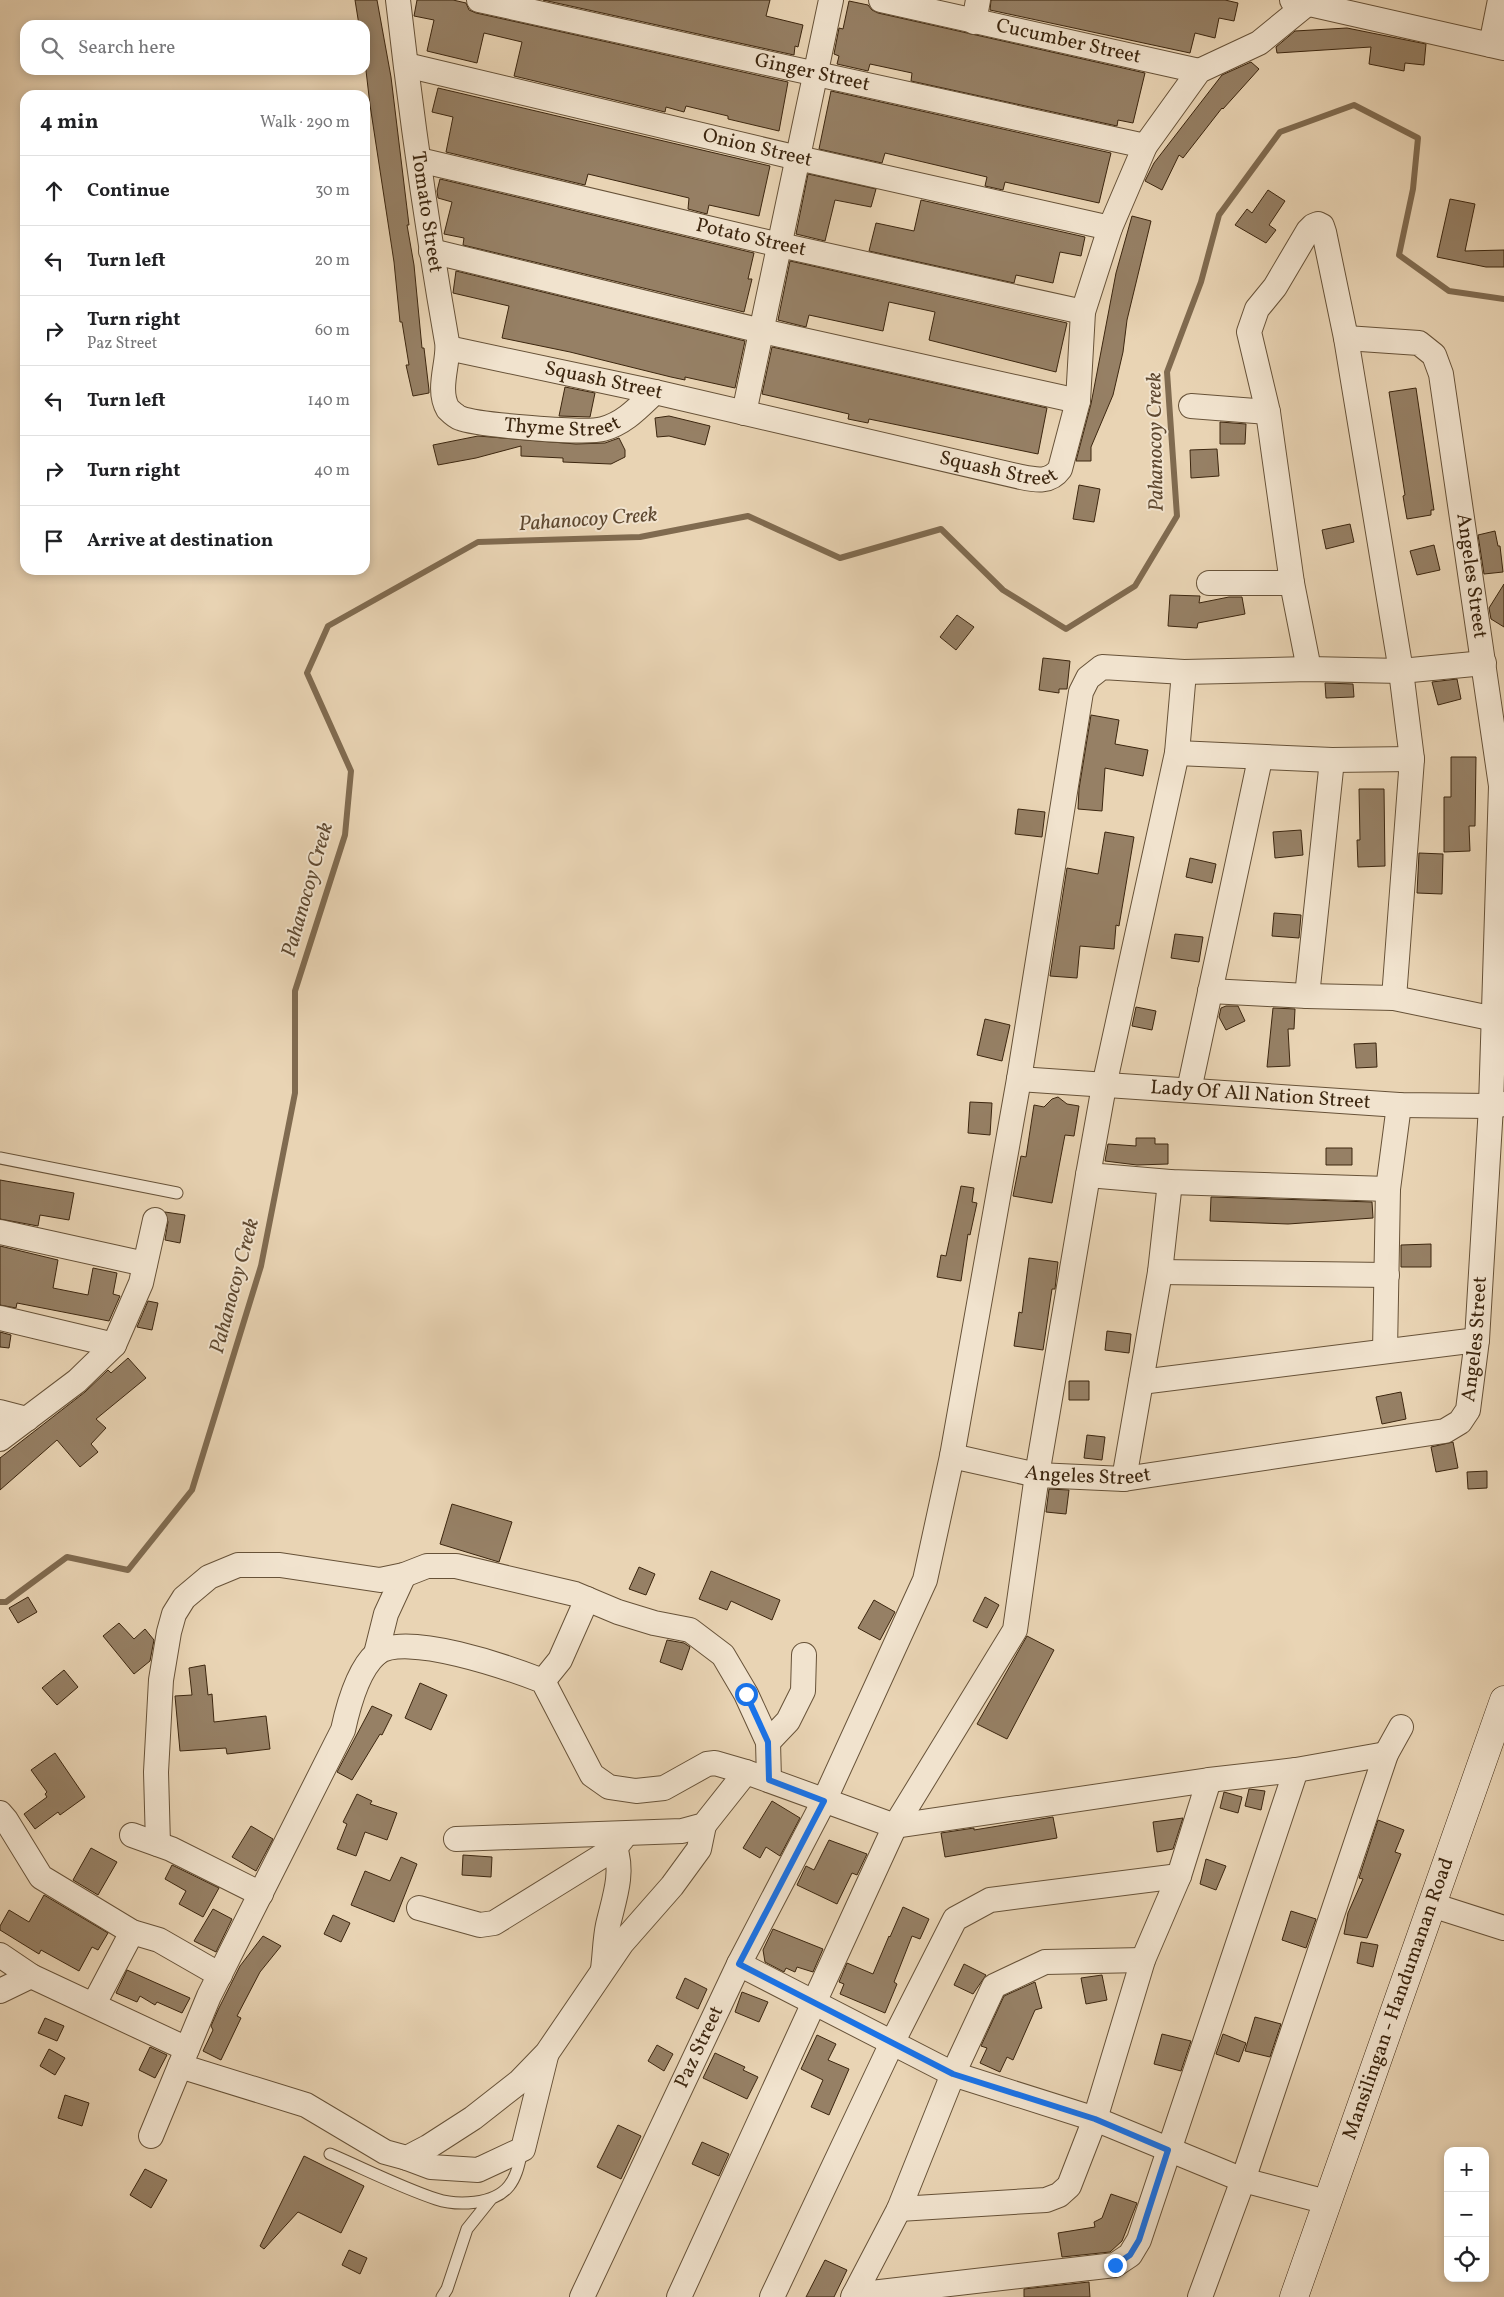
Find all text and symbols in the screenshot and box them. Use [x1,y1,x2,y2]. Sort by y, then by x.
street label: Cucumber Street [993,12,1143,72]
search box [20,20,370,75]
icon: search [38,34,66,62]
text: Search here [78,35,175,61]
street label: Ginger Street [752,47,872,99]
text: 4 min [40,108,99,137]
text: Walk · 290 m [260,112,350,134]
street label: Onion Street [700,122,815,175]
street label: Tomato Street [403,150,449,275]
icon: ahead [40,177,68,205]
text: Continue [87,178,170,204]
text: 30 m [315,180,350,202]
street label: Potato Street [693,212,809,264]
icon: left [40,247,68,275]
text: Turn left [87,248,166,274]
text: 20 m [315,250,350,272]
text: Turn right [87,307,180,333]
icon: right [40,317,68,345]
text: 60 m [315,320,350,342]
text: Paz Street [87,333,157,355]
street label: Squash Street [542,355,665,407]
water label: Pahanocoy Creek [1140,372,1172,512]
icon: left [40,387,68,415]
text: Turn left [87,388,166,414]
text: 140 m [308,390,350,412]
street label: Thyme Street [503,410,626,444]
street label: Squash Street [937,444,1064,494]
icon: right [40,457,68,485]
text: Turn right [87,458,180,484]
text: 40 m [314,460,350,482]
water label: Pahanocoy Creek [518,501,659,539]
street label: Angeles Street [1448,512,1494,640]
icon: arrive [40,527,68,555]
text: Arrive at destination [87,528,273,554]
water label: Pahanocoy Creek [275,819,341,961]
street label: Lady Of All Nation Street [1149,1074,1372,1117]
water label: Pahanocoy Creek [203,1215,267,1357]
street label: Angeles Street [1455,1275,1495,1404]
street label: Angeles Street [1022,1459,1153,1493]
route start [735,1683,758,1706]
street label: Mansilingan - Handumanan Road [1336,1854,1461,2144]
street label: Paz Street [668,2002,731,2093]
map controls [1444,2147,1489,2282]
button: + [1444,2147,1489,2192]
button: − [1444,2192,1489,2237]
button: locate [1444,2237,1489,2282]
route end [1104,2254,1127,2277]

